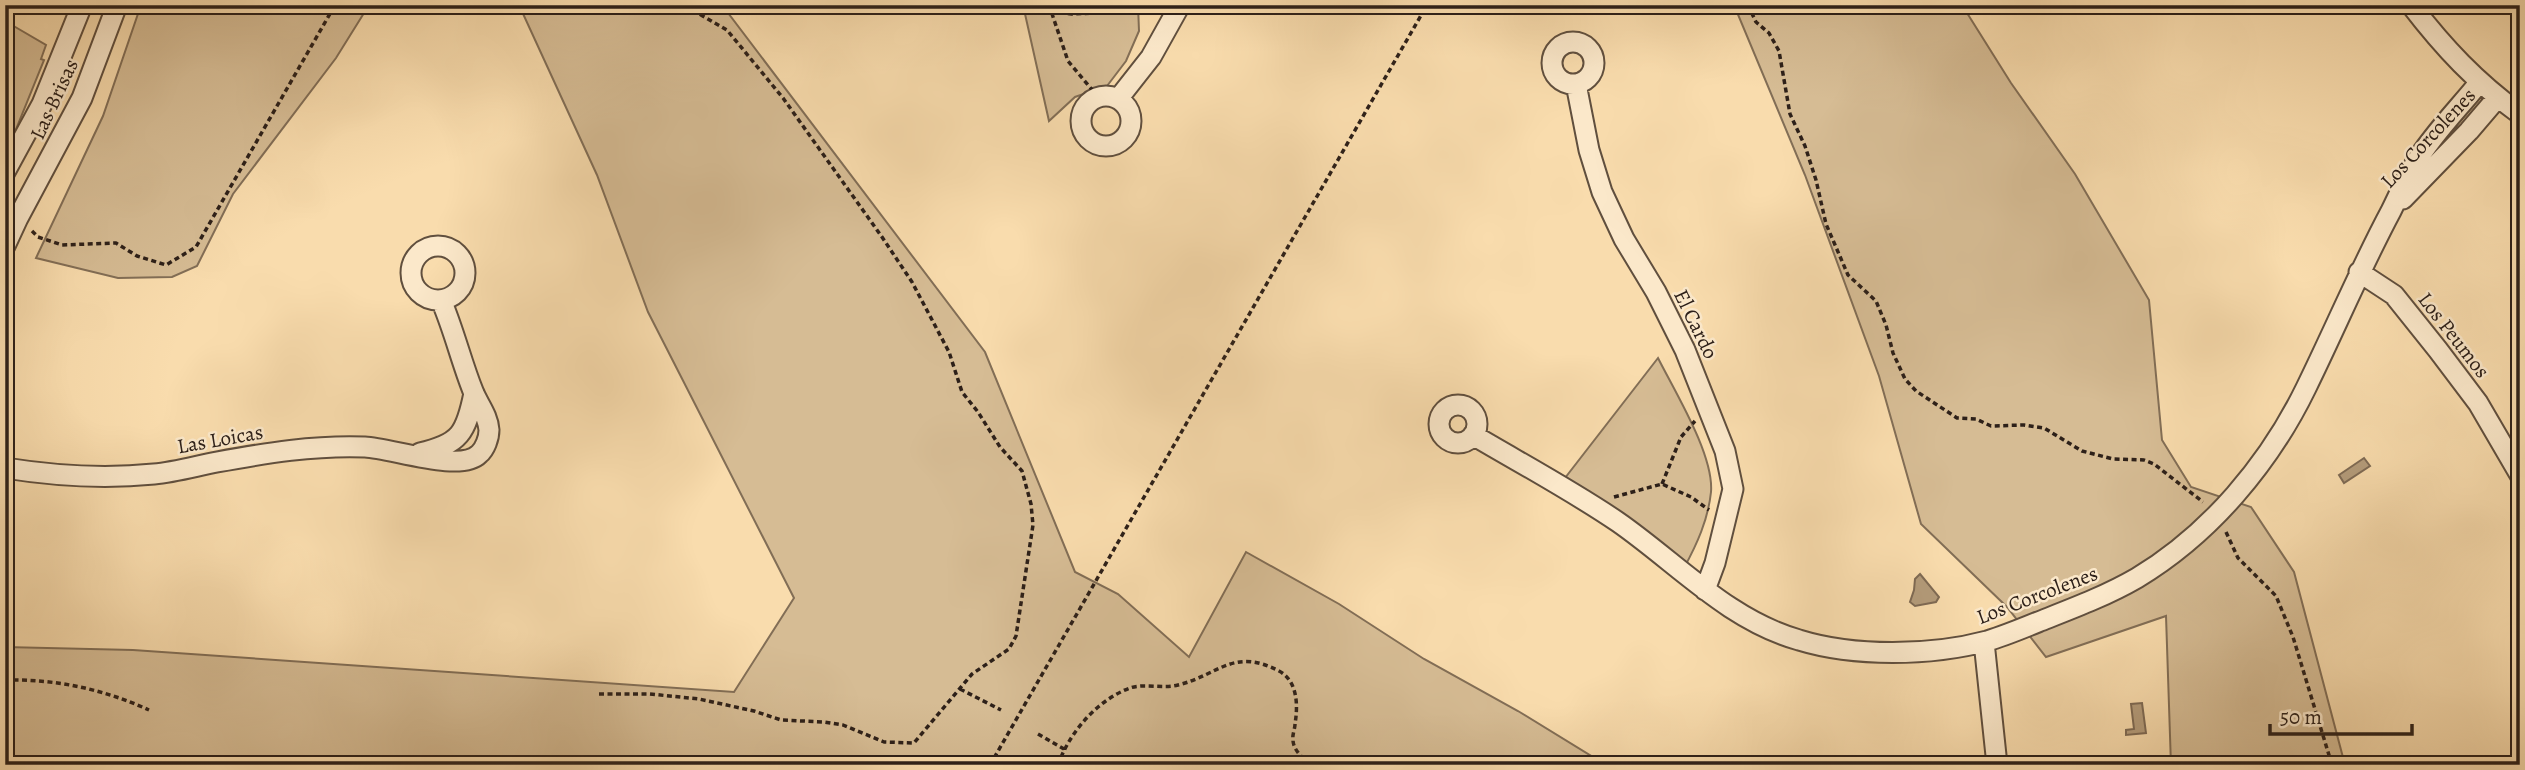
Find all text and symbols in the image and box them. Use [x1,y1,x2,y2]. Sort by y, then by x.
street label: Las Brisas [23,54,85,144]
street label: Los Corcolenes [2374,82,2482,194]
street label: El Cardo [1667,285,1725,363]
street label: Los Peumos [2412,286,2496,384]
street label: Las Loicas [175,418,265,460]
street label: Los Corcolenes [1972,559,2102,631]
scale bar [2270,693,2411,737]
text: 50 m [2280,703,2322,731]

